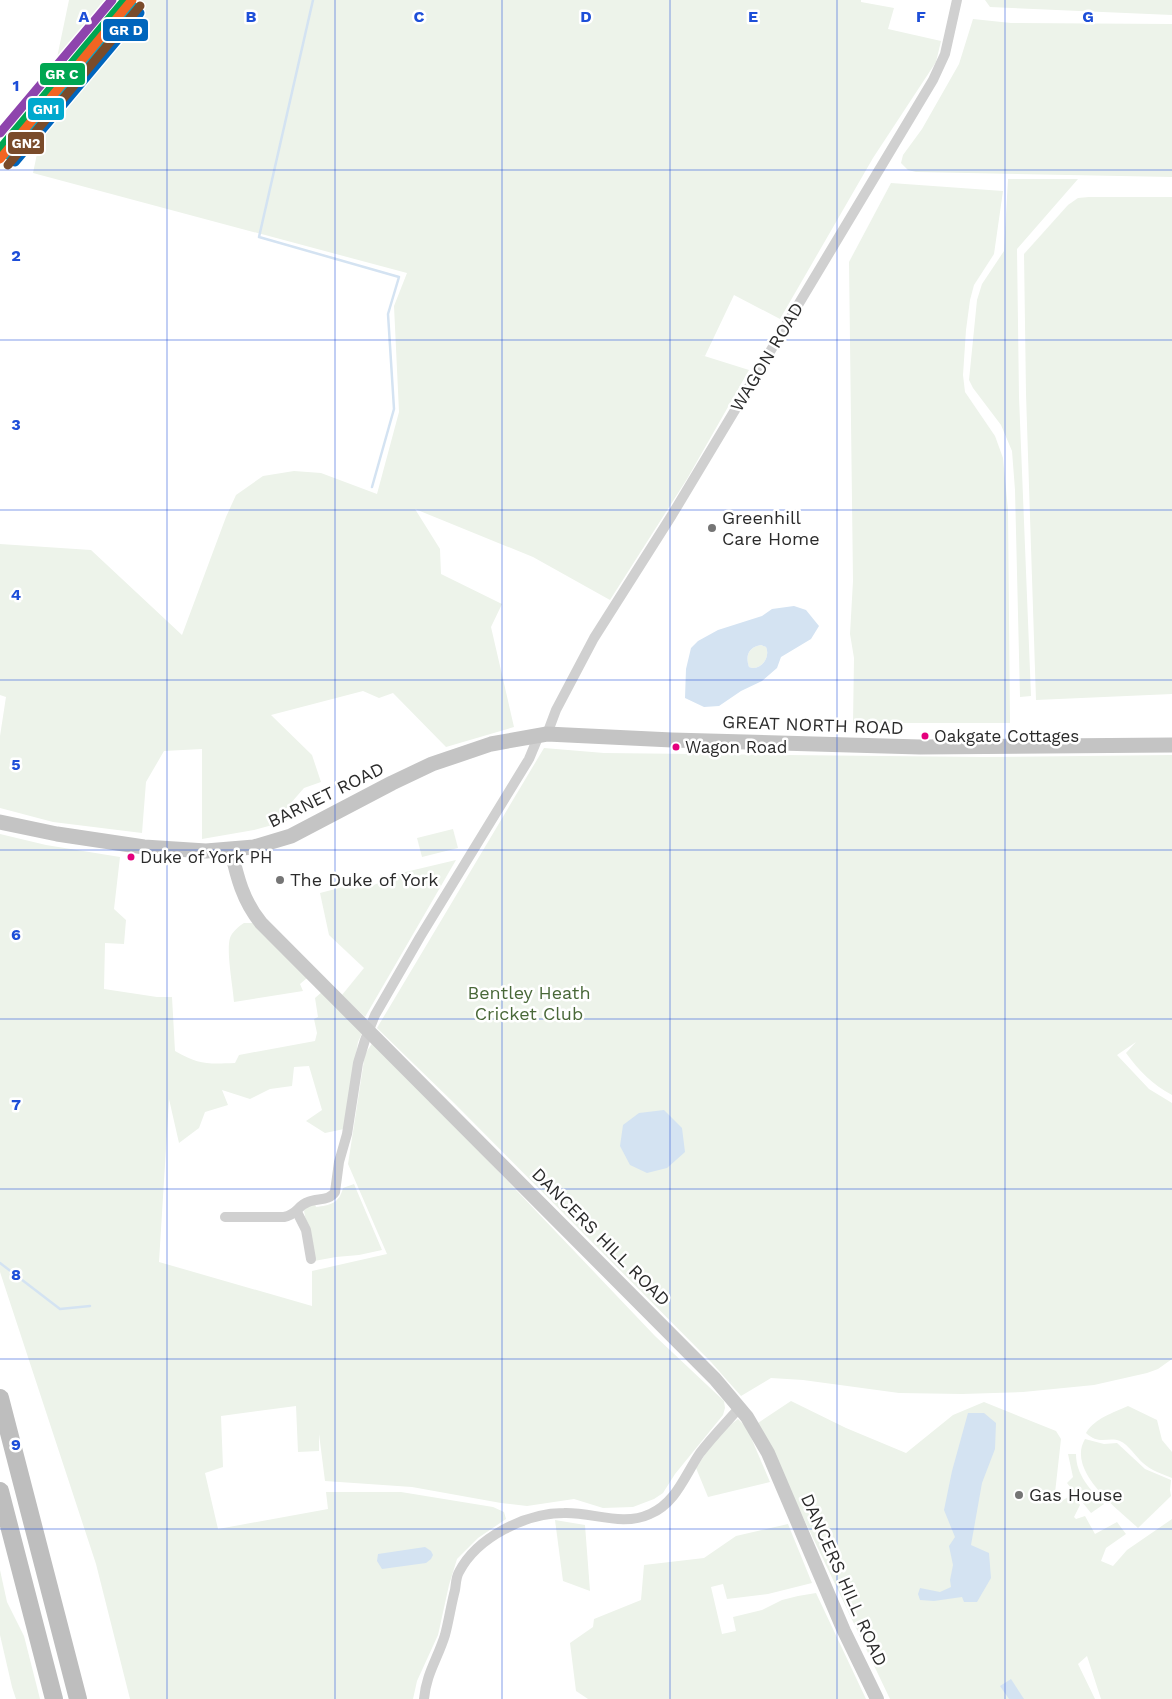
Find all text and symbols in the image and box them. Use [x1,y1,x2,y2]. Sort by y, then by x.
text: A [79,7,90,26]
text: B [246,7,257,26]
text: C [414,7,425,26]
text: D [580,7,592,26]
text: E [748,7,758,26]
text: F [916,7,926,26]
text: G [1082,7,1094,26]
line badge: GR D [102,18,149,42]
text: GR D [109,22,143,38]
line badge: GR C [39,62,86,86]
text: GR C [45,66,79,82]
text: 1 [13,76,19,95]
line badge: GN1 [27,97,65,121]
text: GN1 [33,101,59,117]
line badge: GN2 [7,131,45,155]
text: GN2 [12,135,40,151]
text: 2 [11,246,21,265]
street label: WAGON ROAD [726,298,807,415]
text: 3 [11,415,21,434]
place label: Greenhill Care Home [722,507,820,549]
marker: Greenhill Care Home [706,522,718,534]
text: 4 [11,585,21,604]
street label: GREAT NORTH ROAD [722,711,904,738]
place label: Oakgate Cottages [934,726,1079,746]
marker: Oakgate Cottages [920,731,930,741]
place label: Wagon Road [685,737,787,757]
marker: Wagon Road [671,742,681,752]
text: 5 [11,755,21,774]
street label: BARNET ROAD [264,757,387,832]
place label: Duke of York PH [140,847,272,867]
marker: Duke of York PH [126,852,136,862]
place label: The Duke of York [290,869,438,890]
marker: The Duke of York [274,874,286,886]
text: 6 [11,925,21,944]
park label: Bentley Heath Cricket Club [467,982,591,1024]
text: 7 [11,1095,21,1114]
street label: DANCERS HILL ROAD [528,1163,675,1310]
text: 8 [11,1265,21,1284]
text: 9 [11,1435,21,1454]
place label: Gas House [1029,1484,1123,1505]
marker: Gas House [1013,1489,1025,1501]
street label: DANCERS HILL ROAD [797,1490,892,1669]

